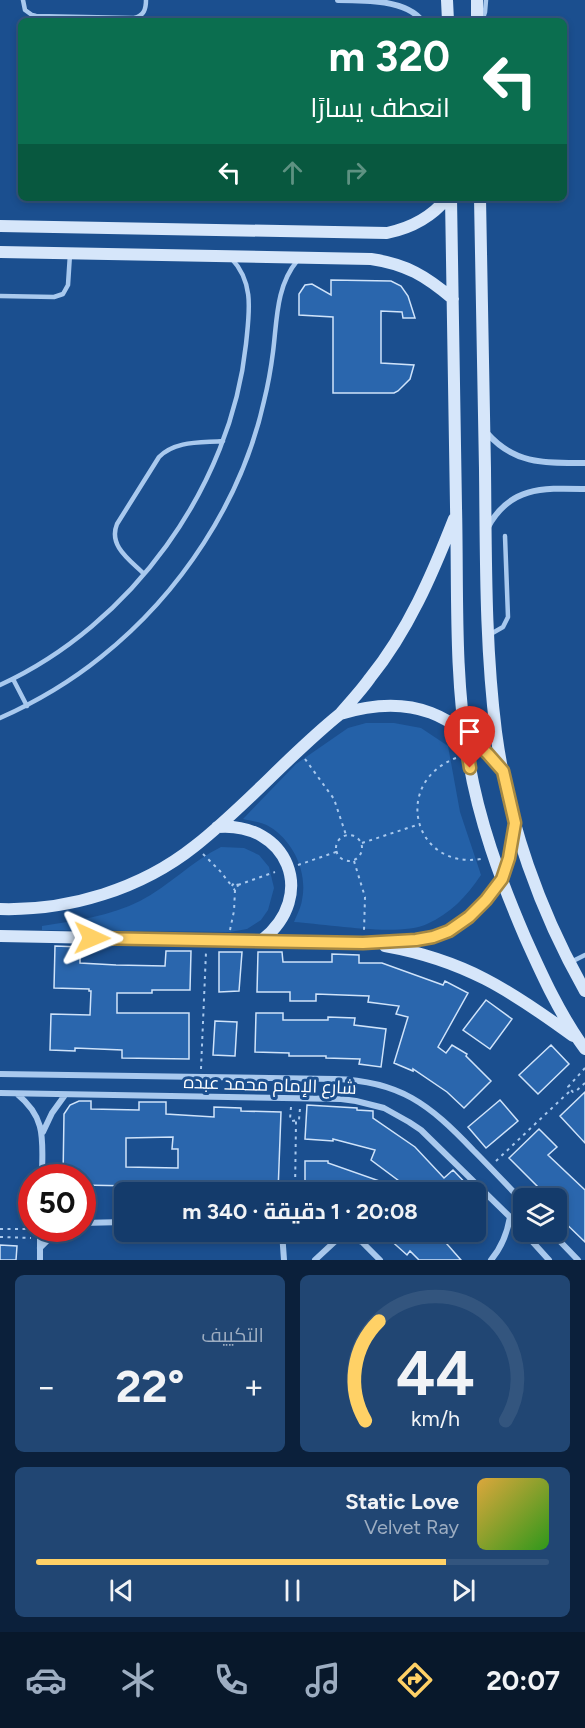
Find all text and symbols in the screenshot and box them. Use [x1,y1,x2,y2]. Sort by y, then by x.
text: 320 m [328,31,450,82]
icon: left [471,42,549,120]
text: انعطف يسارًا [310,91,450,124]
icon: left [213,156,246,189]
icon: ahead [276,156,309,189]
icon: right [339,156,372,189]
pin [444,706,495,768]
icon: arrive [453,715,486,748]
position arrow [60,906,124,970]
street label: شارع الإمام محمد عبده [183,1071,357,1100]
speed limit sign: 50 [18,1164,96,1242]
map controls [513,1188,567,1242]
button: layers [513,1188,567,1242]
text: 20:08 · 1 دقيقة · 340 m [182,1198,418,1225]
text: التكييف [201,1323,264,1347]
text: 44 [395,1336,474,1411]
text: 22° [115,1359,185,1413]
text: − [36,1367,57,1406]
text: + [243,1367,264,1406]
text: km/h [411,1406,459,1431]
text: Static Love [345,1488,459,1515]
text: Velvet Ray [364,1515,459,1539]
icon: previous [105,1574,138,1607]
icon: pause [276,1574,309,1607]
icon: next [447,1574,480,1607]
icon: car [25,1659,67,1701]
icon: climate [117,1659,159,1701]
icon: phone [210,1659,252,1701]
icon: music [302,1659,344,1701]
icon: directions [394,1659,436,1701]
text: 20:07 [486,1664,560,1697]

